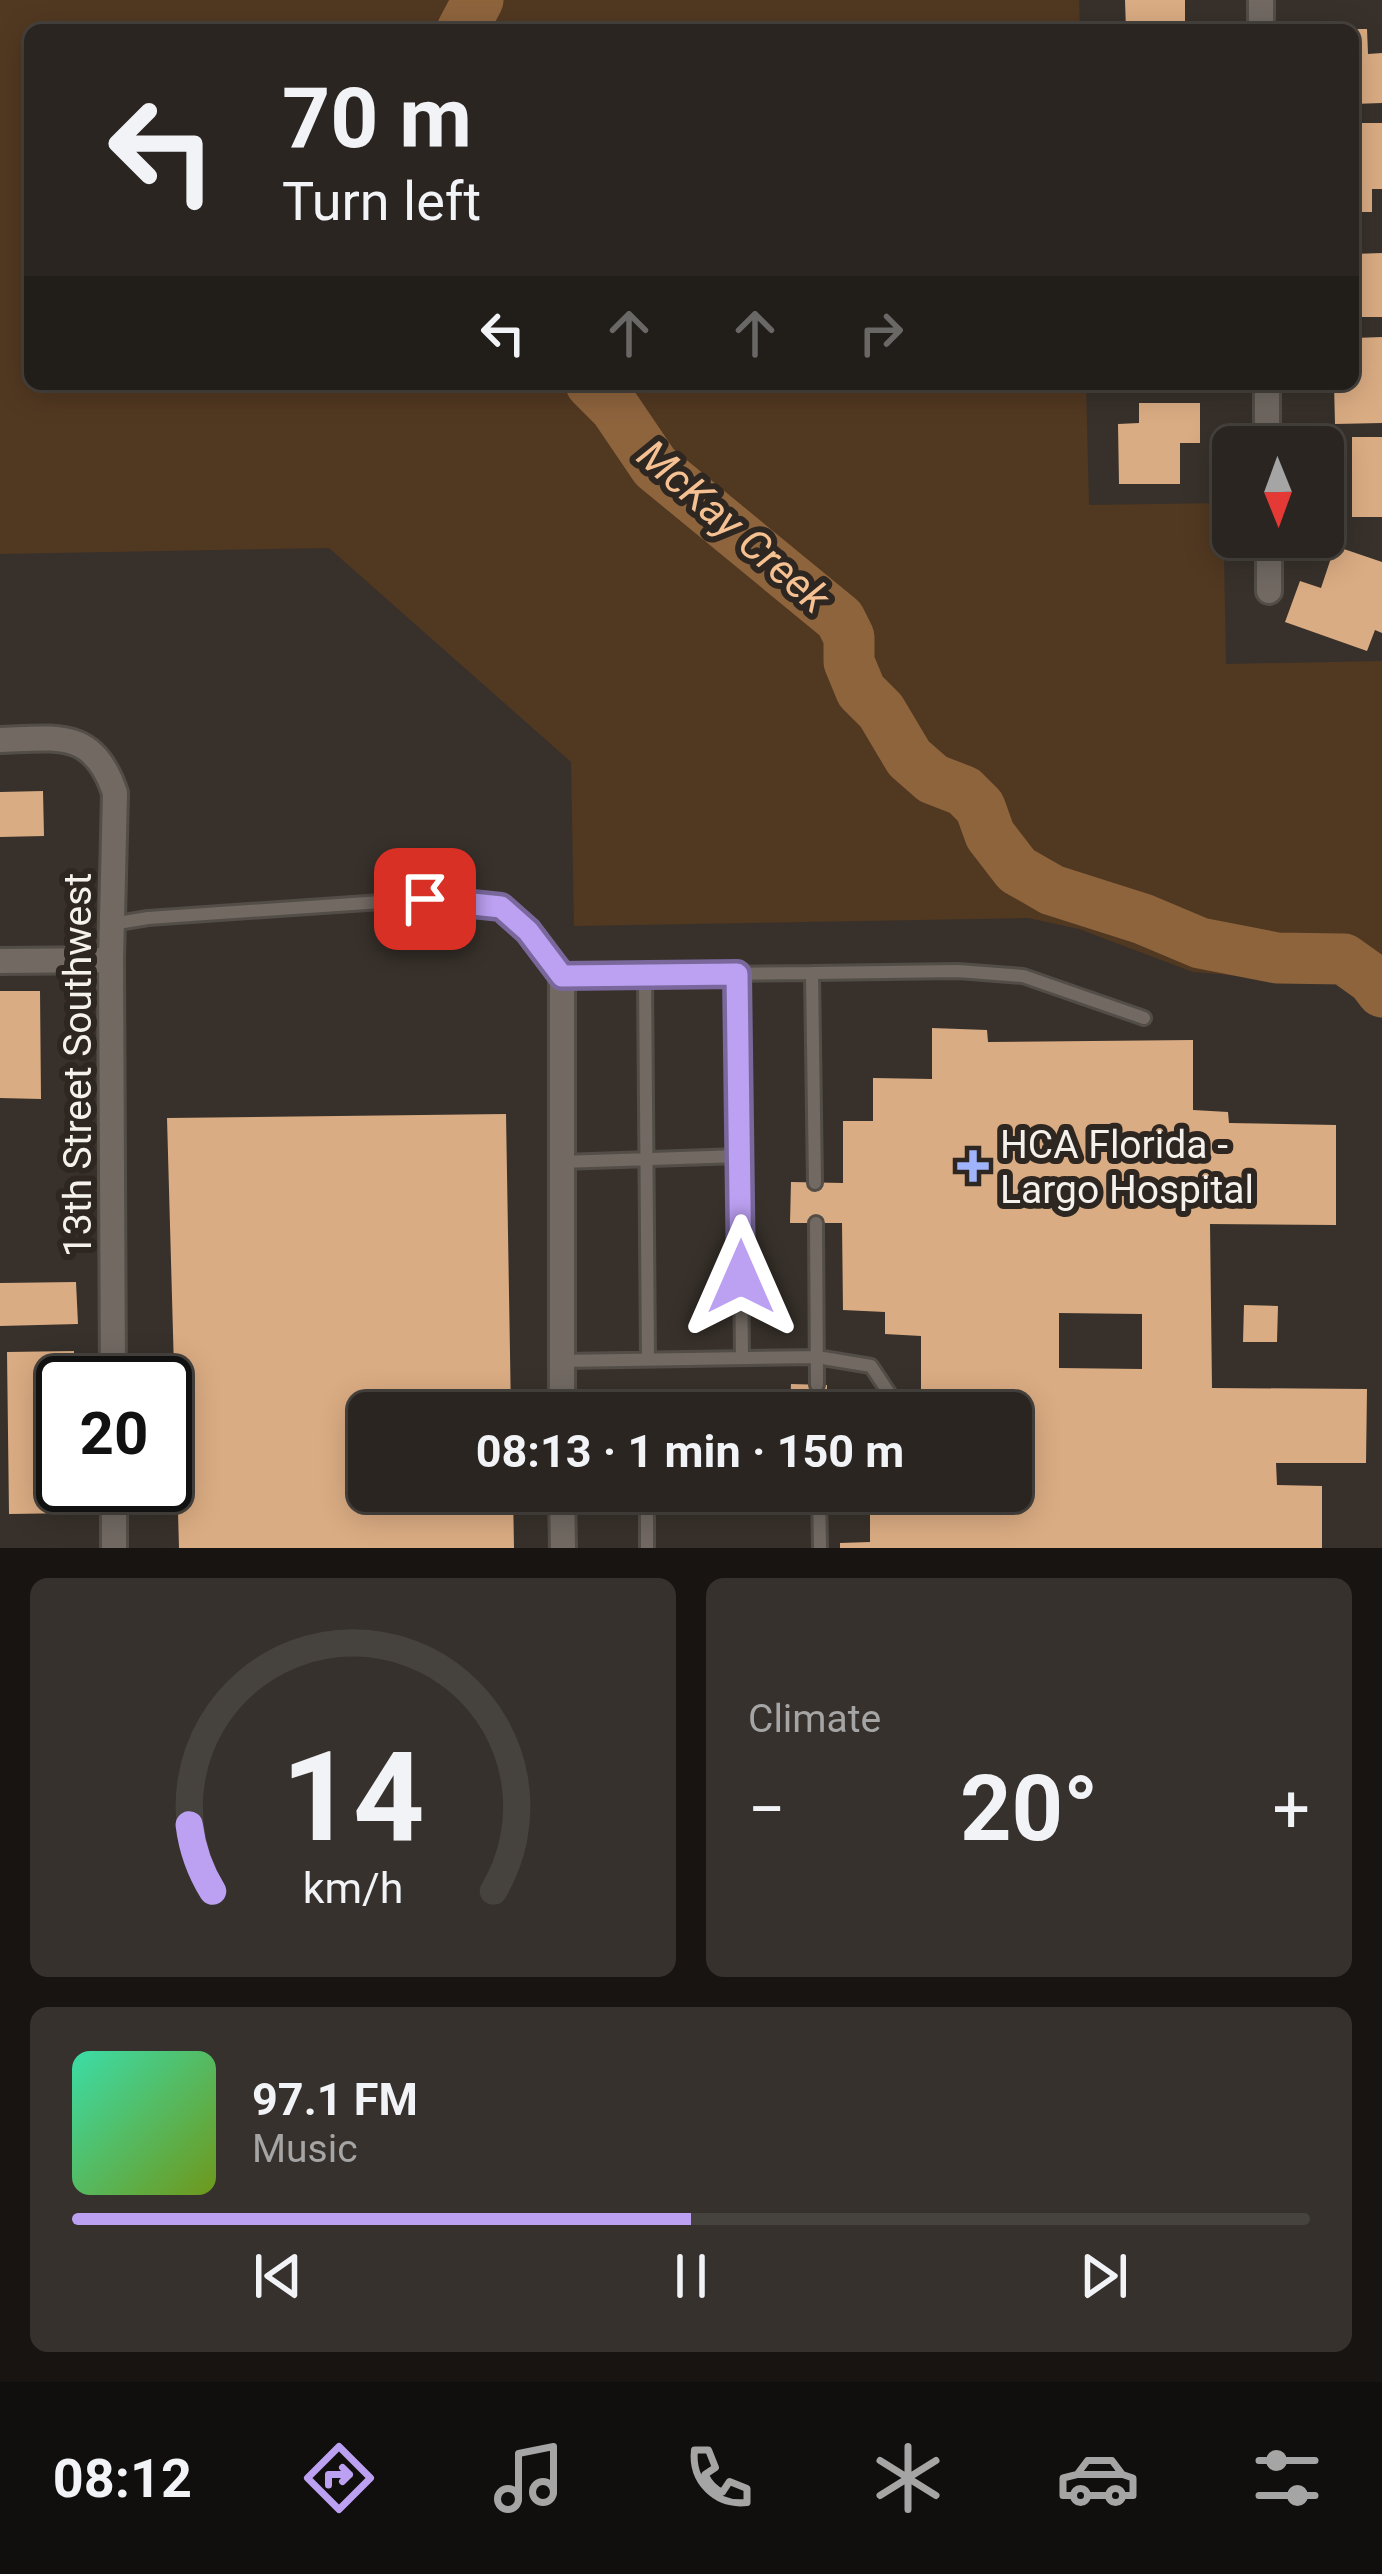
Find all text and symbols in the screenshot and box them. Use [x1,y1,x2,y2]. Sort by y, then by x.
text: 70 m [282,69,472,168]
icon: left [84,72,240,228]
text: Turn left [282,170,481,233]
icon: left [470,300,536,366]
icon: ahead [596,300,662,366]
icon: ahead [722,300,788,366]
icon: right [848,300,914,366]
north arrow [1212,426,1344,558]
map controls [1212,426,1344,558]
water label: McKay Creek [628,430,840,624]
pin [374,848,476,950]
icon: arrive [392,866,458,932]
street label: 13th Street Southwest [55,873,101,1257]
place label: HCA Florida - Largo Hospital [1000,1122,1254,1213]
marker: HCA Florida - Largo Hospital [957,1150,989,1182]
position arrow [678,1214,804,1340]
speed limit sign: 20 [36,1356,192,1512]
text: 08:13 · 1 min · 150 m [476,1425,904,1478]
text: Climate [748,1696,881,1742]
text: 14 [281,1724,425,1870]
text: 20° [960,1757,1098,1862]
text: − [748,1771,786,1848]
text: + [1273,1771,1310,1848]
text: km/h [303,1862,403,1912]
text: 97.1 FM [252,2073,418,2126]
text: Music [252,2126,358,2172]
icon: previous [245,2243,311,2309]
icon: pause [658,2243,724,2309]
icon: next [1071,2243,1137,2309]
icon: directions [297,2436,381,2520]
icon: music [487,2436,571,2520]
icon: phone [677,2436,761,2520]
icon: climate [866,2436,950,2520]
icon: car [1056,2436,1140,2520]
icon: filters [1245,2436,1329,2520]
text: 08:12 [53,2447,192,2510]

